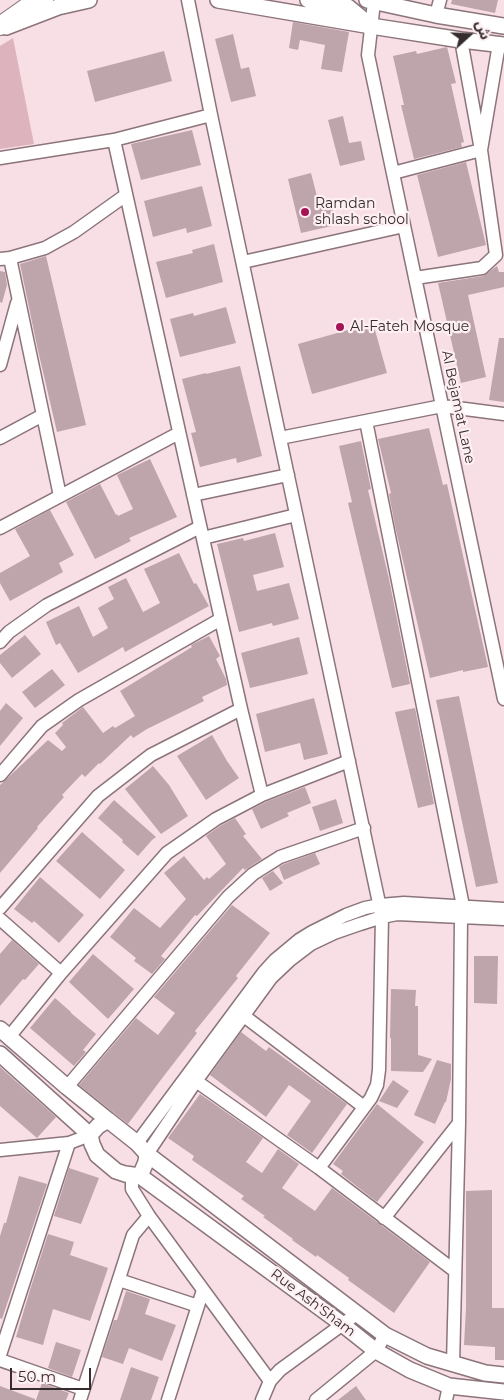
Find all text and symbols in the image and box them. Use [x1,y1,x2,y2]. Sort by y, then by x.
north arrow [444,10,494,60]
text: ش [471,18,495,42]
place label: Ramdan shlash school [315,196,409,228]
marker: Ramdan shlash school [299,206,311,218]
place label: Al-Fateh Mosque [350,319,469,335]
marker: Al-Fateh Mosque [334,321,346,333]
street label: Al Bejamat Lane [438,349,478,465]
street label: Rue Ash'Sham [267,1266,359,1340]
scale bar [12,1358,94,1390]
text: 50 m [18,1367,56,1386]

